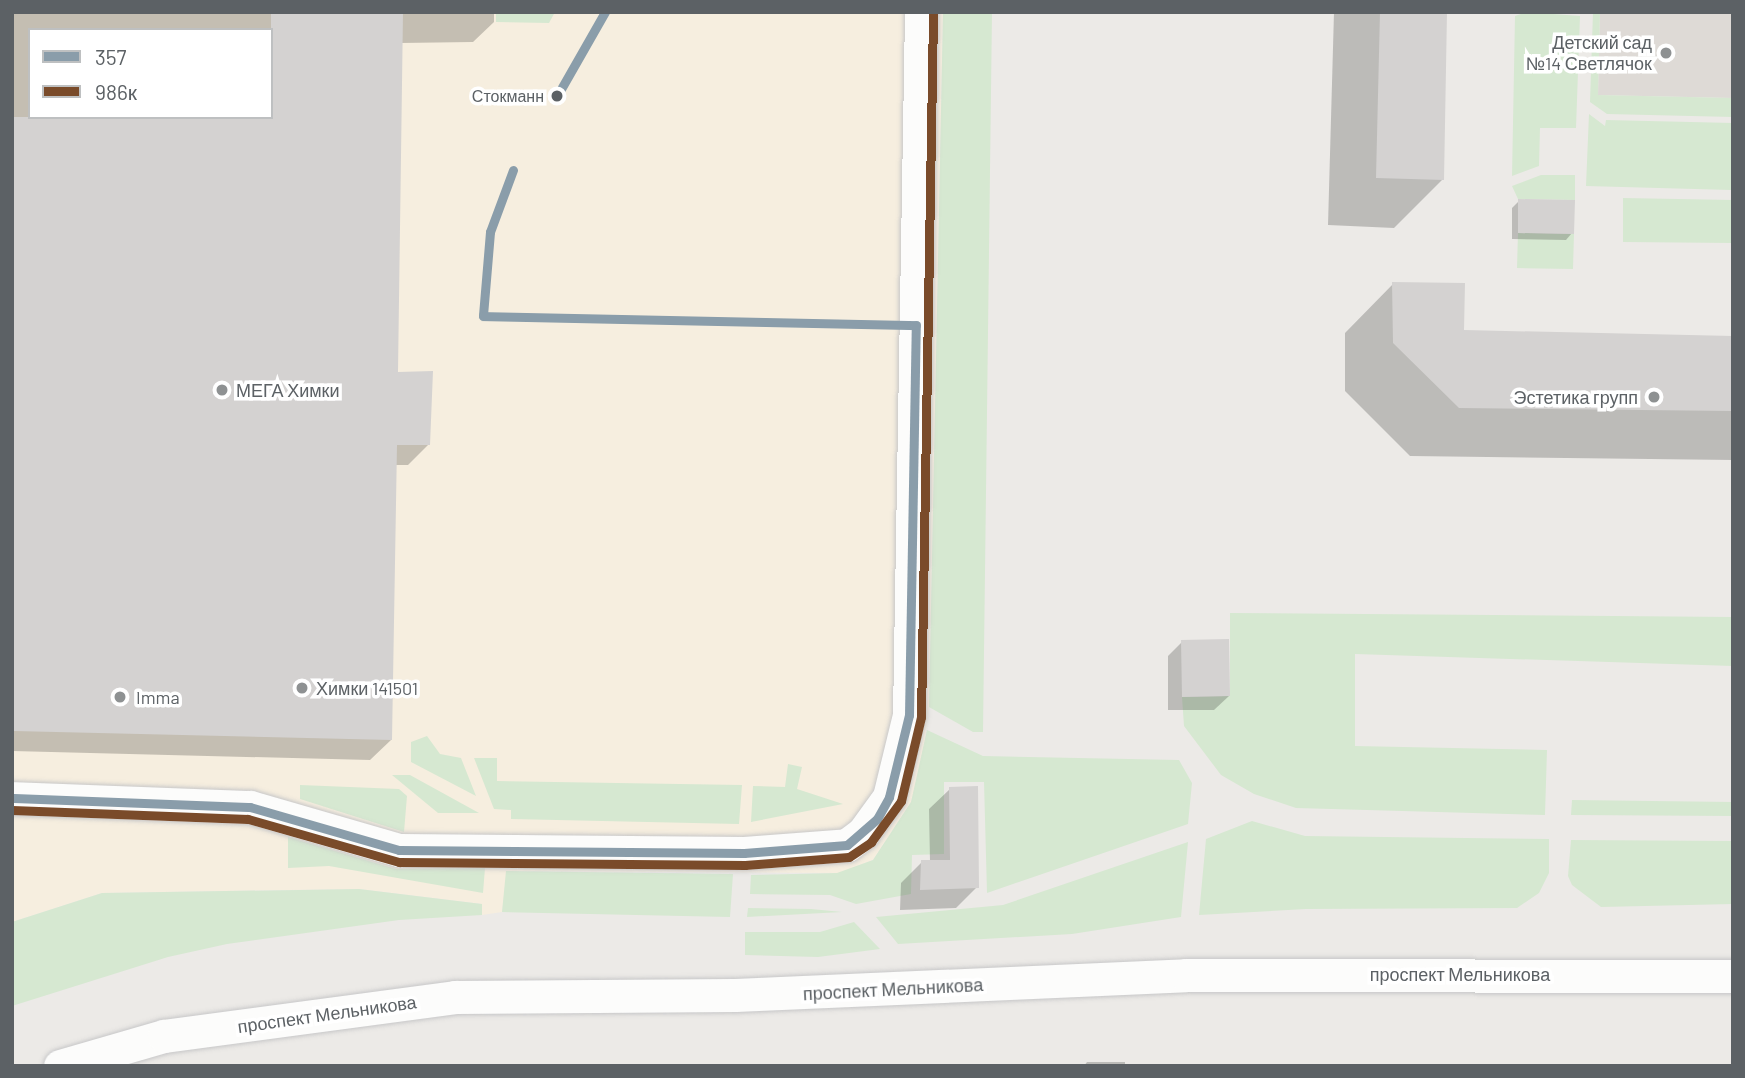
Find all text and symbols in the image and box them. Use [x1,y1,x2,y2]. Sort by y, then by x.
legend [28,28,273,119]
place label: Детский сад №14 Светлячок [1526,32,1652,74]
text: 357 [95,44,127,69]
marker: Детский сад №14 Светлячок [1658,45,1674,61]
text: 986к [95,79,137,104]
place label: Стокманн [472,86,544,106]
marker: Стокманн [550,89,564,103]
place label: МЕГА Химки [236,379,340,401]
marker: МЕГА Химки [214,382,230,398]
place label: Эстетика групп [1514,386,1638,408]
marker: Эстетика групп [1644,387,1664,407]
place label: Химки 141501 [316,677,418,699]
marker: Химки 141501 [294,680,310,696]
place label: Imma [136,686,180,708]
marker: Imma [110,687,130,707]
street label: проспект Мельникова [1370,963,1550,985]
street label: проспект Мельникова [802,973,984,1005]
street label: проспект Мельникова [236,991,418,1037]

